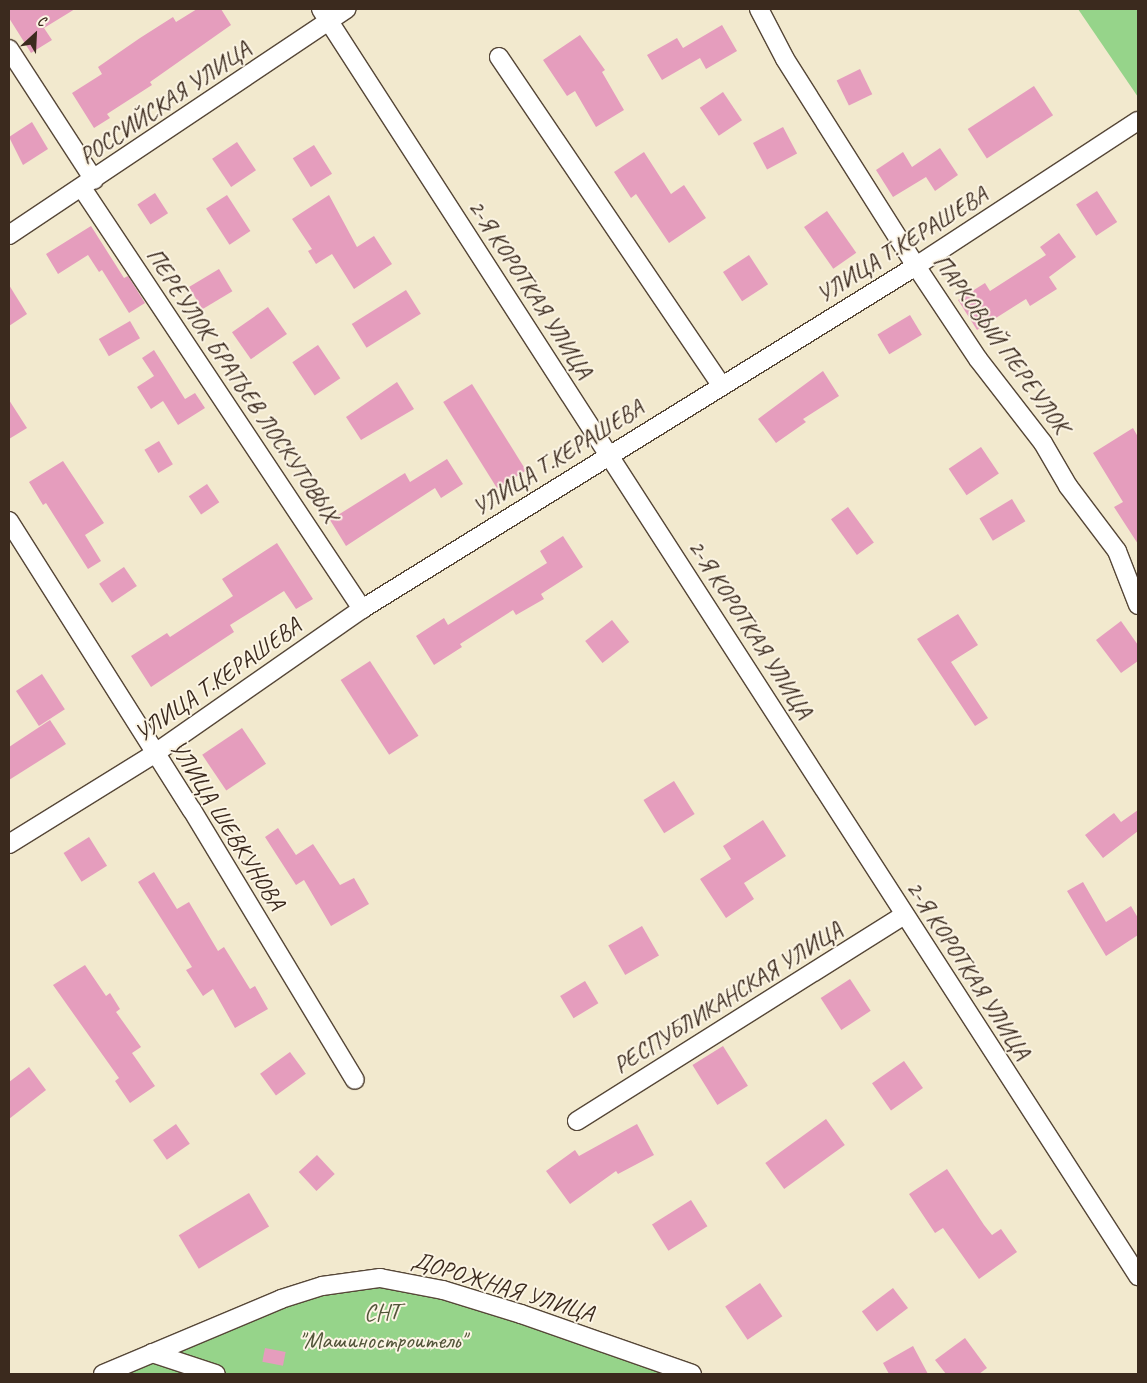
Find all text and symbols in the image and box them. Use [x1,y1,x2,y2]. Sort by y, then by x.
north arrow [10,10,60,60]
text: С [35,12,48,30]
street label: РОССИЙСКАЯ УЛИЦА [74,35,256,171]
street label: УЛИЦА Т.КЕРАШЕВА [811,181,993,309]
street label: 2-Я КОРОТКАЯ УЛИЦА [461,194,599,384]
street label: ПЕРЕУЛОК БРАТЬЕВ ЛОСКУТОВЫХ [140,243,344,527]
street label: ПАРКОВЫЙ ПЕРЕУЛОК [926,249,1076,439]
street label: УЛИЦА Т.КЕРАШЕВА [467,394,649,522]
street label: 2-Я КОРОТКАЯ УЛИЦА [681,534,819,724]
street label: УЛИЦА Т.КЕРАШЕВА [129,612,307,748]
street label: УЛИЦА ШЕВКУНОВА [164,736,290,914]
street label: 2-Я КОРОТКАЯ УЛИЦА [899,875,1037,1065]
street label: РЕСПУБЛИКАНСКАЯ УЛИЦА [608,916,848,1080]
street label: ДОРОЖНАЯ УЛИЦА [408,1246,598,1328]
park label: СНТ "Машиностроитель" [298,1299,466,1355]

